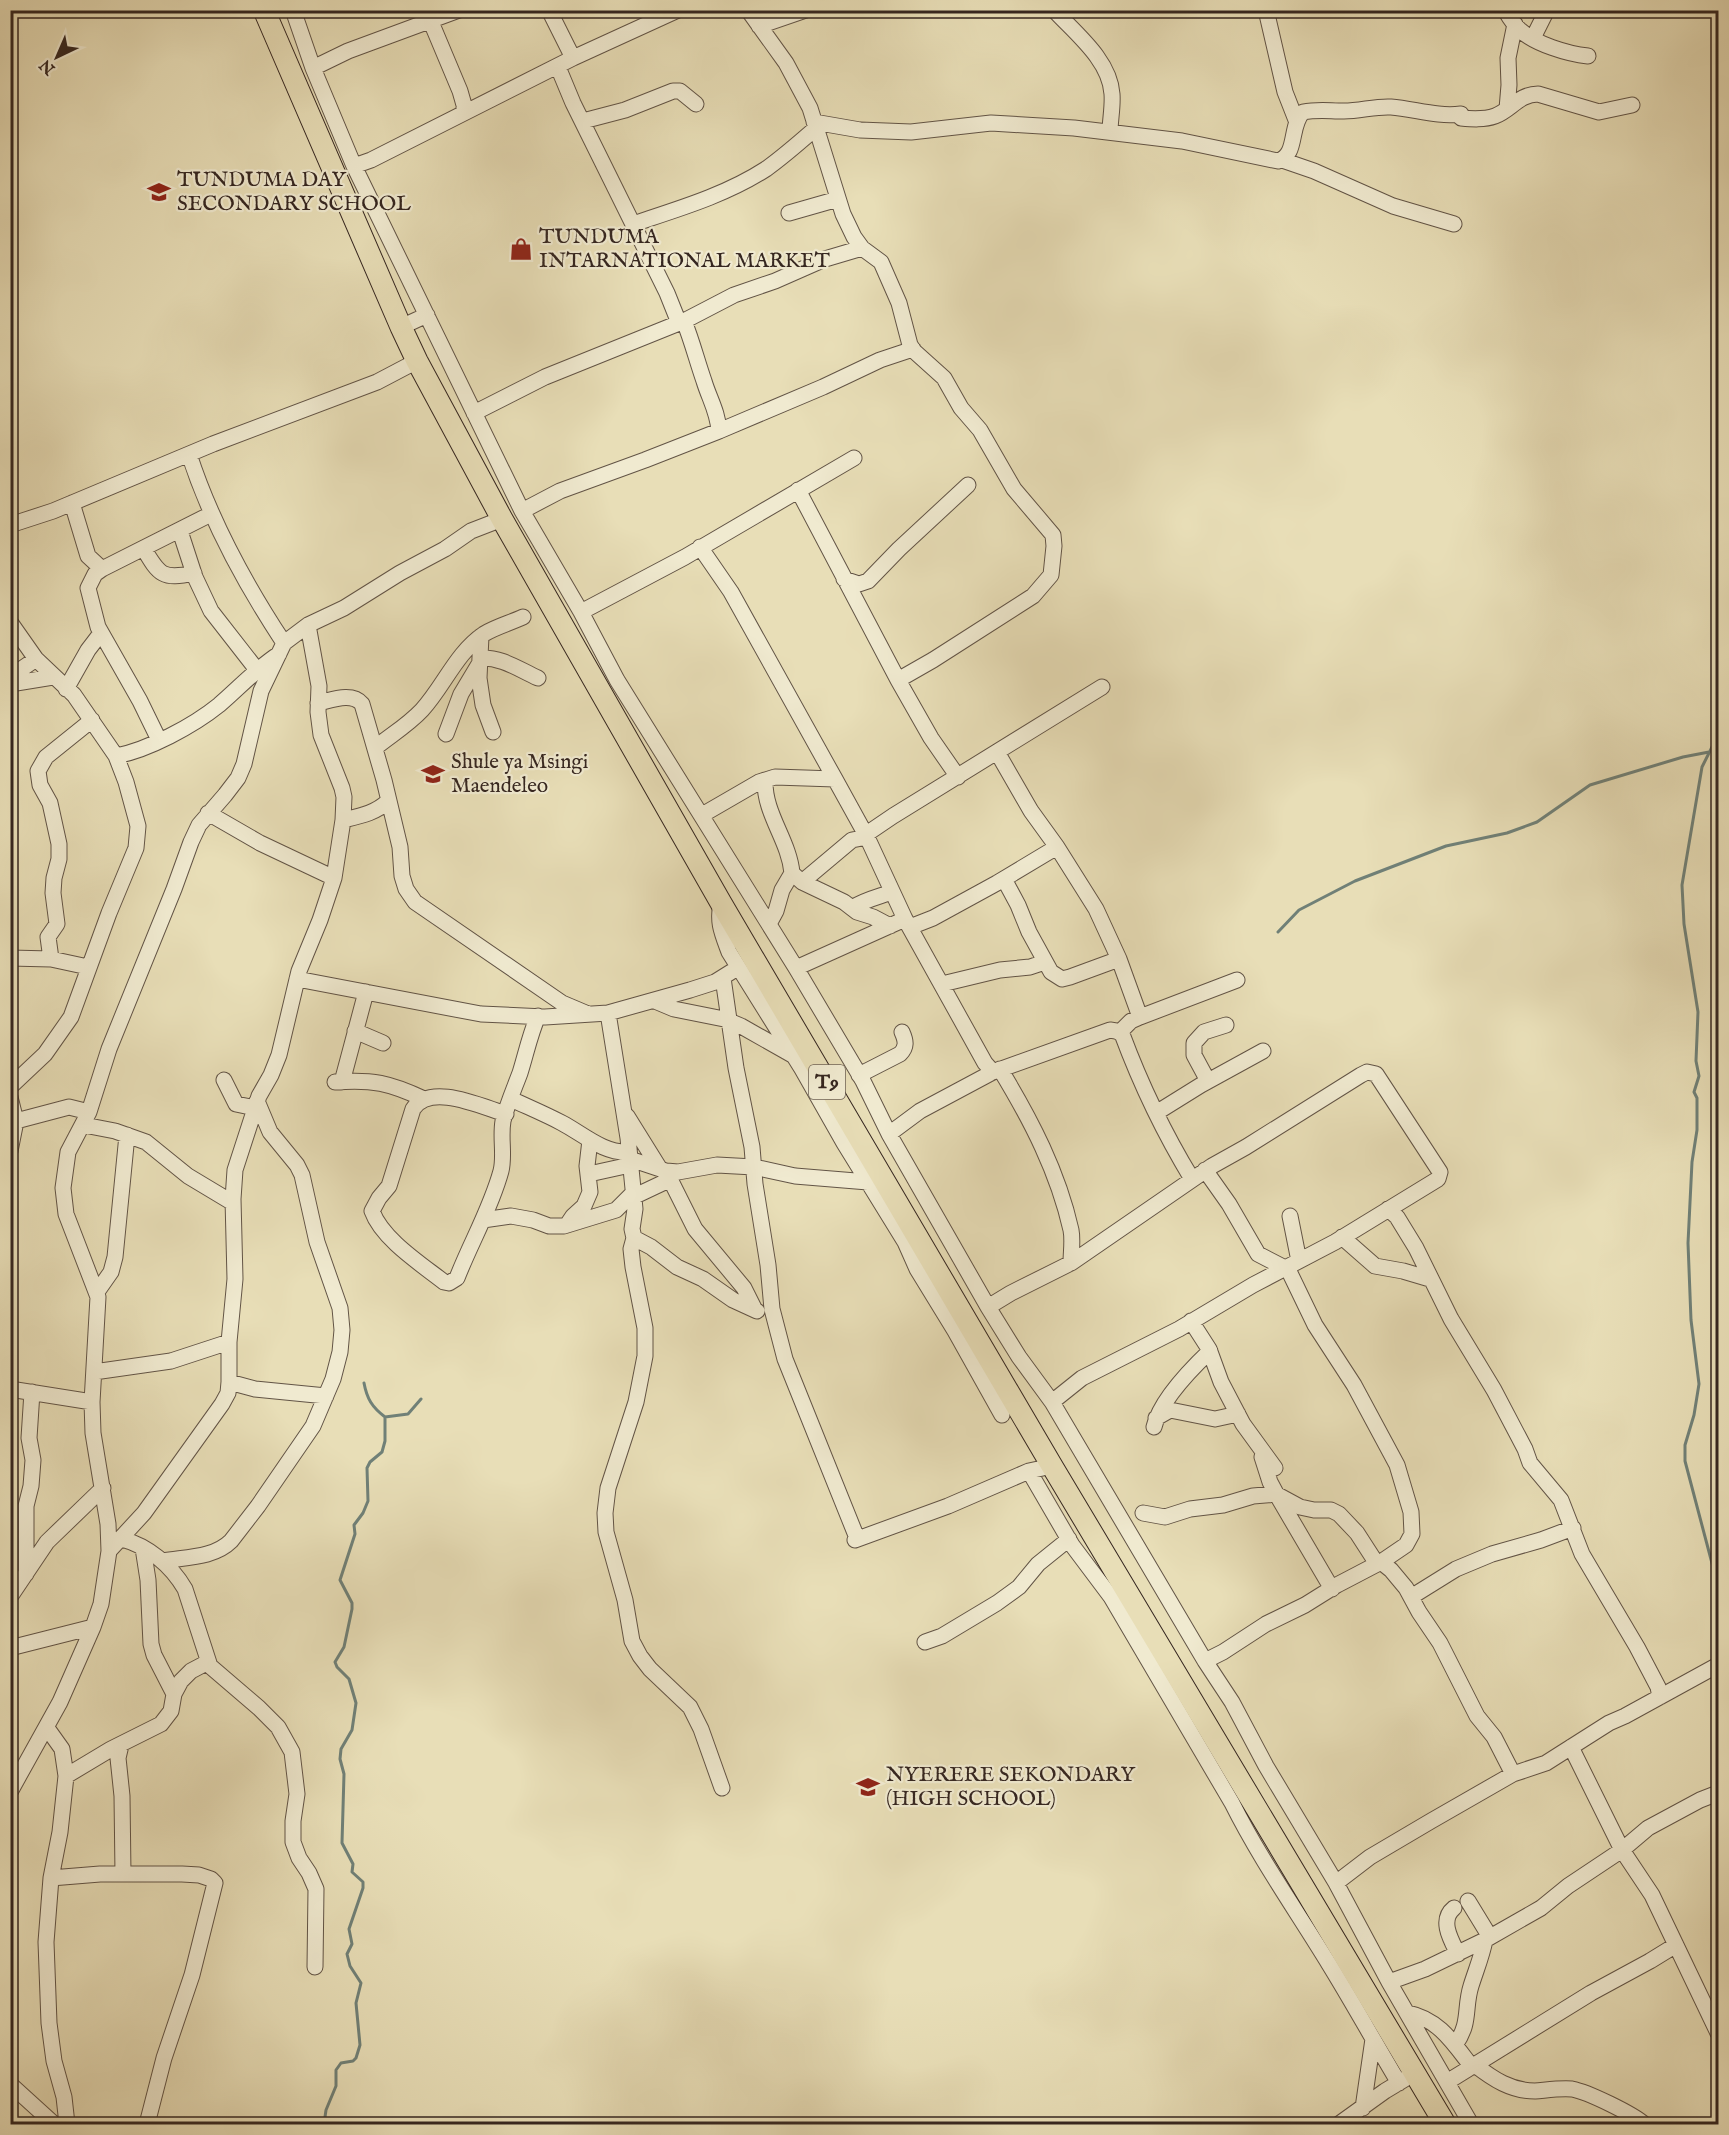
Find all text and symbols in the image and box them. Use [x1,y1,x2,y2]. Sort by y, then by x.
north arrow [27,27,87,87]
text: N [36,54,61,79]
place label: TUNDUMA DAY SECONDARY SCHOOL [177,167,411,218]
school or university icon: TUNDUMA DAY SECONDARY SCHOOL [146,179,172,205]
place label: TUNDUMA INTARNATIONAL MARKET [539,224,831,275]
shop icon: TUNDUMA INTARNATIONAL MARKET [508,236,534,262]
place label: Shule ya Msingi Maendeleo [451,749,588,800]
school or university icon: Shule ya Msingi Maendeleo [420,761,446,787]
road number: T9 [809,1065,845,1099]
place label: NYERERE SEKONDARY (HIGH SCHOOL) [886,1762,1136,1813]
school or university icon: NYERERE SEKONDARY (HIGH SCHOOL) [855,1774,881,1800]

